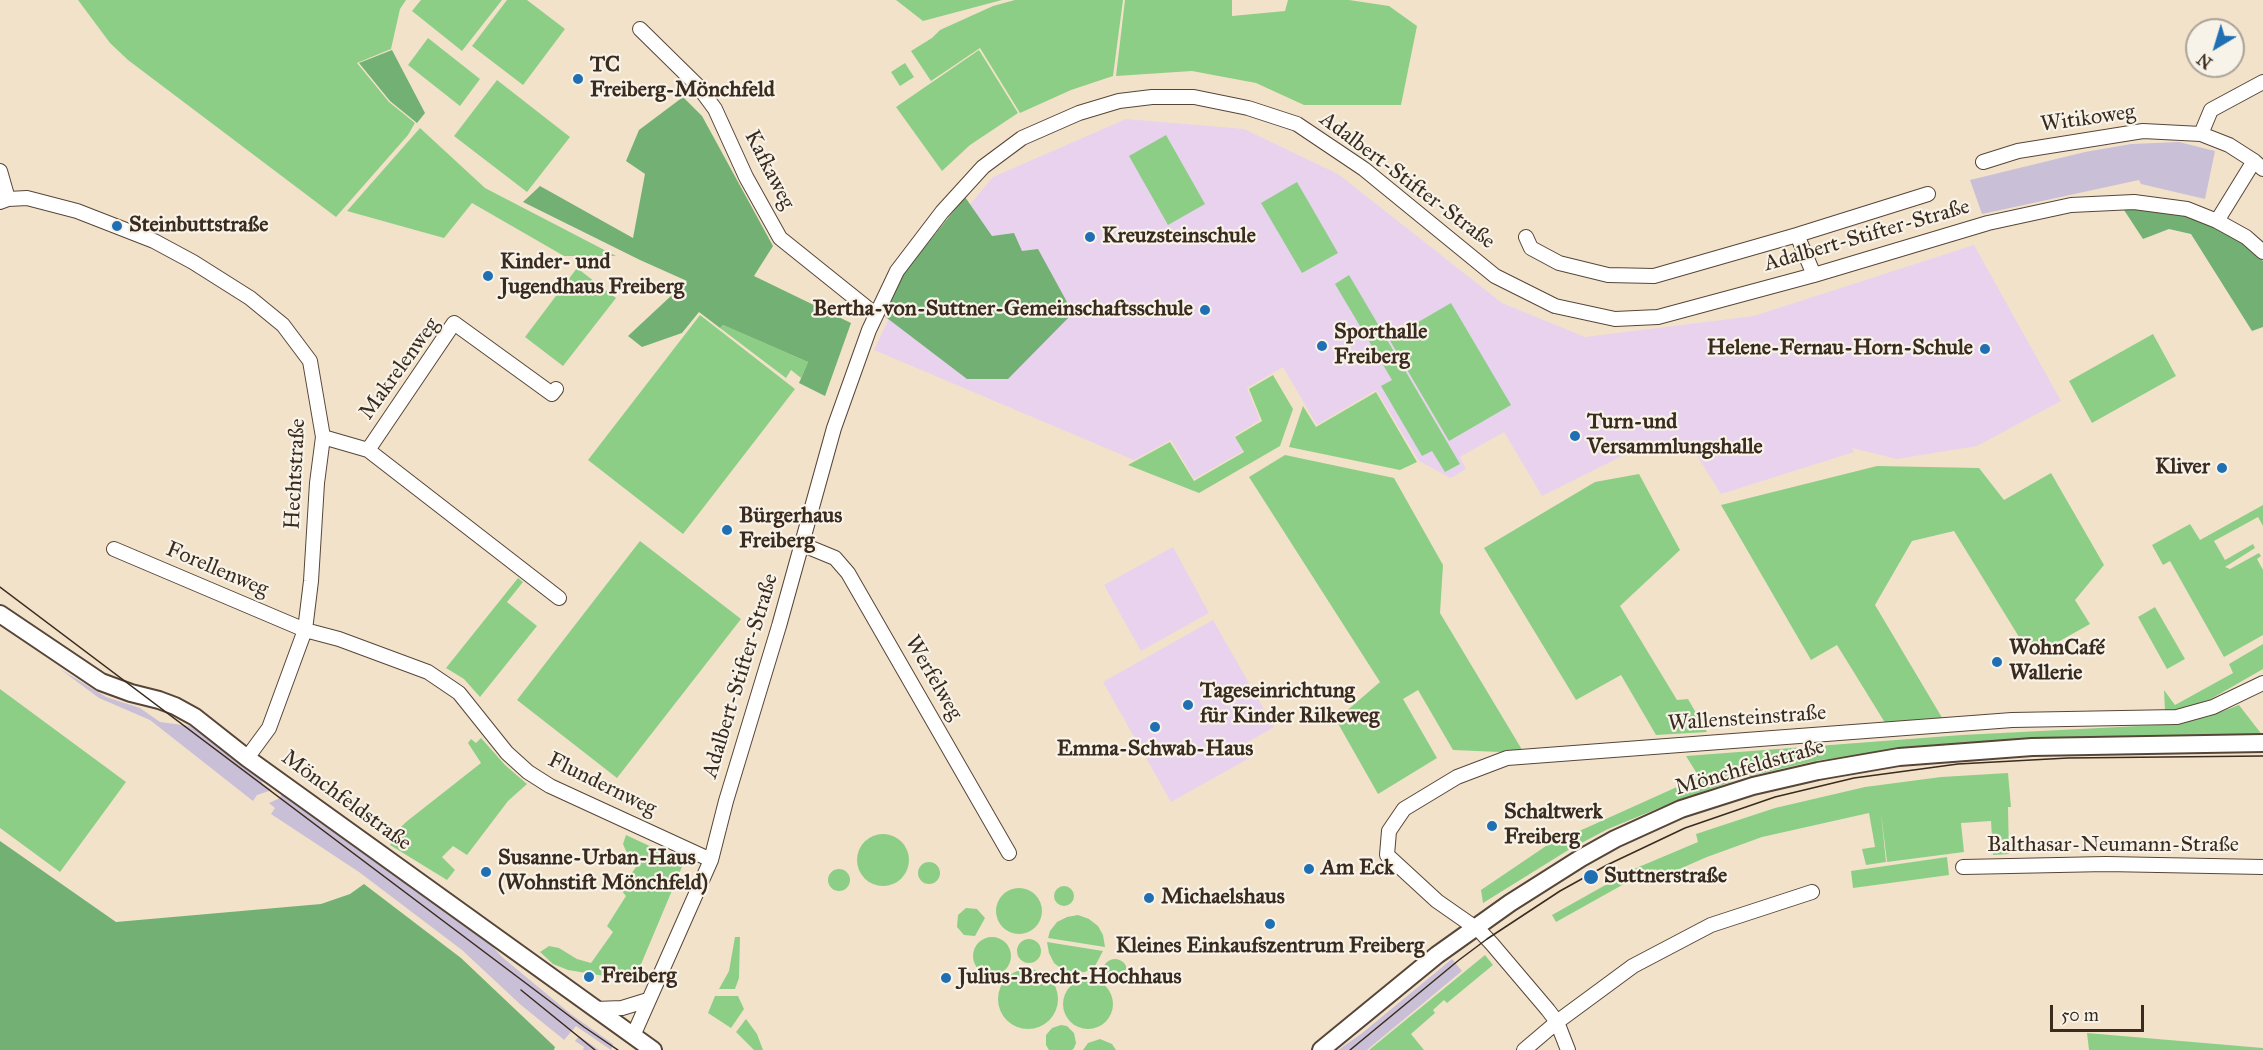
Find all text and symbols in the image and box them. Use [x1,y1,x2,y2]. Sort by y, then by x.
north arrow [2185,18,2245,78]
text: N [2194,49,2216,73]
place label: TC Freiberg-Mönchfeld [590,53,775,104]
marker: TC Freiberg-Mönchfeld [571,72,585,86]
street label: Witikoweg [2039,99,2137,139]
street label: Adalbert-Stifter-Straße [1314,106,1500,256]
street label: Kafkaweg [738,126,800,214]
street label: Adalbert-Stifter-Straße [1761,194,1973,278]
place label: Steinbuttstraße [129,213,268,239]
marker: Steinbuttstraße [110,219,124,233]
place label: Kreuzsteinschule [1102,224,1256,250]
marker: Kreuzsteinschule [1083,230,1097,244]
place label: Kinder- und Jugendhaus Freiberg [500,250,684,302]
marker: Kinder- und Jugendhaus Freiberg [481,269,495,283]
place label: Bertha-von-Suttner-Gemeinschaftsschule [813,297,1193,323]
marker: Bertha-von-Suttner-Gemeinschaftsschule [1198,303,1212,317]
street label: Makrelenweg [354,313,446,425]
place label: Sporthalle Freiberg [1334,320,1427,372]
place label: Helene-Fernau-Horn-Schule [1707,336,1973,362]
marker: Sporthalle Freiberg [1315,339,1329,353]
marker: Helene-Fernau-Horn-Schule [1978,342,1992,356]
place label: Turn-und Versammlungshalle [1587,410,1763,462]
street label: Hechtstraße [280,418,312,530]
marker: Turn-und Versammlungshalle [1568,429,1582,443]
place label: Kliver [2155,455,2210,481]
marker: Kliver [2215,461,2229,475]
place label: Bürgerhaus Freiberg [739,504,842,556]
marker: Bürgerhaus Freiberg [720,523,734,537]
street label: Forellenweg [162,537,272,603]
street label: Adalbert-Stifter-Straße [697,570,785,782]
street label: Werfelweg [898,631,968,725]
place label: WohnCafé Wallerie [2009,636,2105,688]
marker: WohnCafé Wallerie [1990,655,2004,669]
place label: Tageseinrichtung für Kinder Rilkeweg [1200,679,1379,730]
marker: Tageseinrichtung für Kinder Rilkeweg [1181,698,1195,712]
street label: Wallensteinstraße [1667,700,1827,738]
marker: Emma-Schwab-Haus [1148,720,1162,734]
street label: Mönchfeldstraße [1672,734,1828,802]
place label: Emma-Schwab-Haus [1057,737,1253,763]
street label: Mönchfeldstraße [276,745,416,857]
street label: Flundernweg [543,747,661,823]
place label: Schaltwerk Freiberg [1504,800,1603,852]
marker: Schaltwerk Freiberg [1485,819,1499,833]
street label: Balthasar-Neumann-Straße [1987,833,2239,859]
place label: Susanne-Urban-Haus (Wohnstift Mönchfeld) [498,846,708,897]
place label: Am Eck [1321,856,1394,882]
marker: Am Eck [1302,862,1316,876]
place label: Suttnerstraße [1604,864,1727,890]
marker: Susanne-Urban-Haus (Wohnstift Mönchfeld) [479,865,493,879]
marker: Suttnerstraße [1582,868,1600,886]
place label: Michaelshaus [1161,885,1285,911]
marker: Michaelshaus [1142,891,1156,905]
marker: Kleines Einkaufszentrum Freiberg [1263,917,1277,931]
place label: Kleines Einkaufszentrum Freiberg [1116,934,1424,960]
place label: Freiberg [601,964,676,990]
place label: Julius-Brecht-Hochhaus [958,965,1181,991]
marker: Freiberg [582,970,596,984]
marker: Julius-Brecht-Hochhaus [939,971,953,985]
scale bar [2053,993,2148,1031]
text: 50 m [2061,1004,2099,1026]

